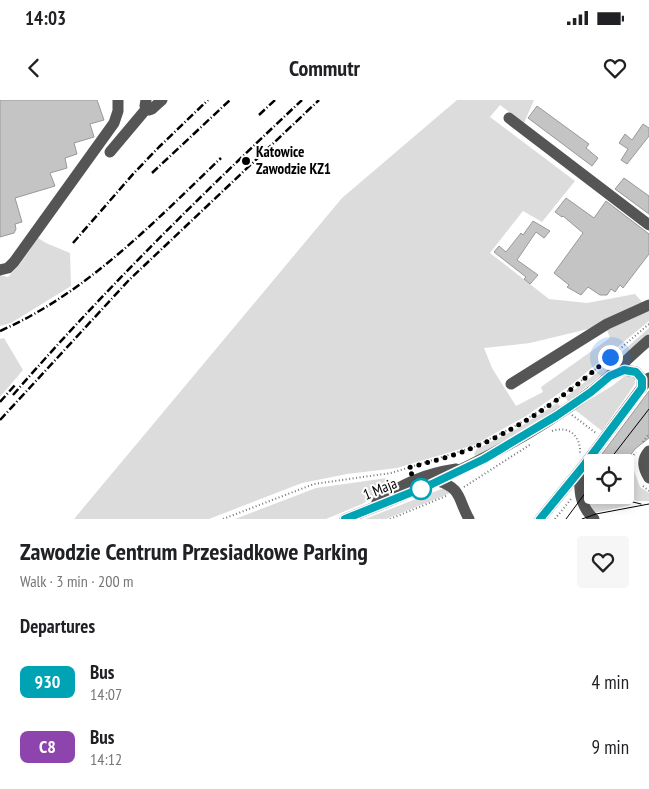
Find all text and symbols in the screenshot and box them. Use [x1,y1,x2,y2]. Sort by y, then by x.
text: 14:03 [25,6,66,30]
icon: back [20,54,48,82]
text: Commutr [289,54,360,82]
icon: heart [601,54,629,82]
place label: Katowice Zawodzie KZ1 [256,142,331,178]
marker: Katowice Zawodzie KZ1 [240,155,252,167]
your location [598,345,623,370]
map controls [584,454,634,504]
button: locate [584,454,634,504]
street label: 1 Maja [360,473,399,504]
unlabelled marker [410,478,432,500]
text: Zawodzie Centrum Przesiadkowe Parking [20,536,368,567]
button: heart [577,536,629,588]
text: Walk · 3 min · 200 m [20,571,133,591]
text: Departures [20,614,95,638]
text: Bus [90,660,114,684]
text: 930 [35,670,60,693]
text: 4 min [592,670,629,694]
text: 14:07 [90,684,122,704]
text: Bus [90,725,114,749]
text: C8 [39,735,56,758]
text: 9 min [592,735,629,759]
text: 14:12 [90,749,122,769]

